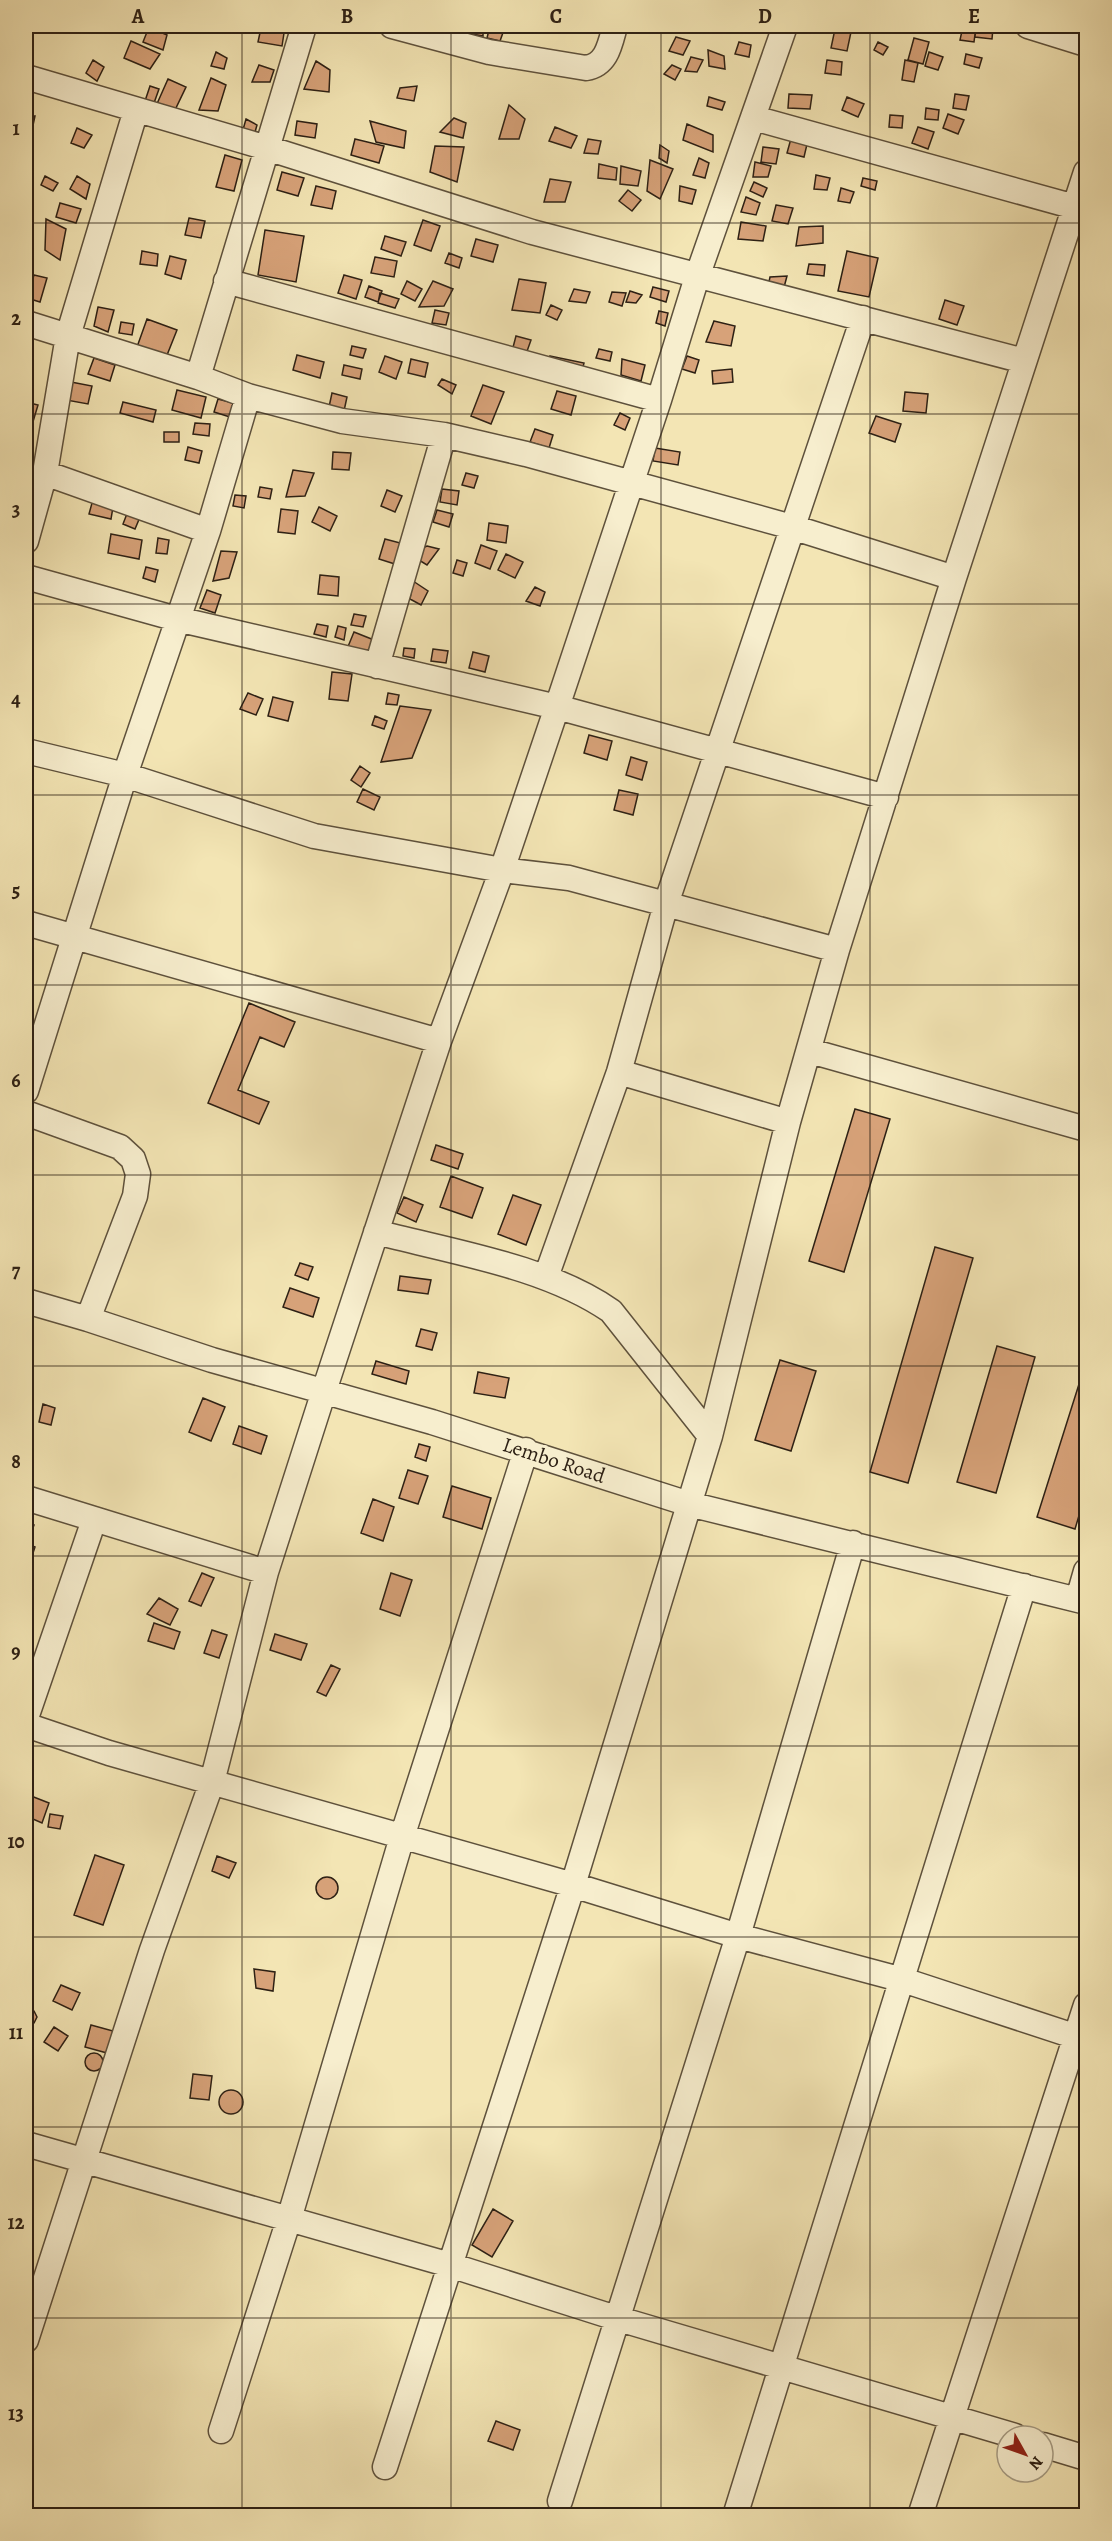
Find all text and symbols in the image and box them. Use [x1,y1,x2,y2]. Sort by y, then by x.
text: A [131,3,145,30]
text: B [341,3,353,30]
text: C [550,3,562,30]
text: D [758,3,772,30]
text: E [968,3,980,30]
text: 1 [12,115,20,142]
text: 2 [11,305,21,332]
text: 3 [12,496,20,523]
text: 4 [11,686,21,713]
text: 5 [12,877,20,904]
text: 6 [11,1067,21,1094]
text: 7 [12,1257,21,1284]
street label: Lembo Road [499,1430,610,1490]
text: 8 [11,1448,21,1475]
text: 9 [11,1638,21,1665]
text: 10 [7,1828,25,1855]
text: 11 [9,2019,23,2046]
text: 12 [8,2209,25,2236]
text: 13 [8,2400,24,2427]
north arrow [995,2424,1055,2484]
text: N [1023,2451,1048,2475]

